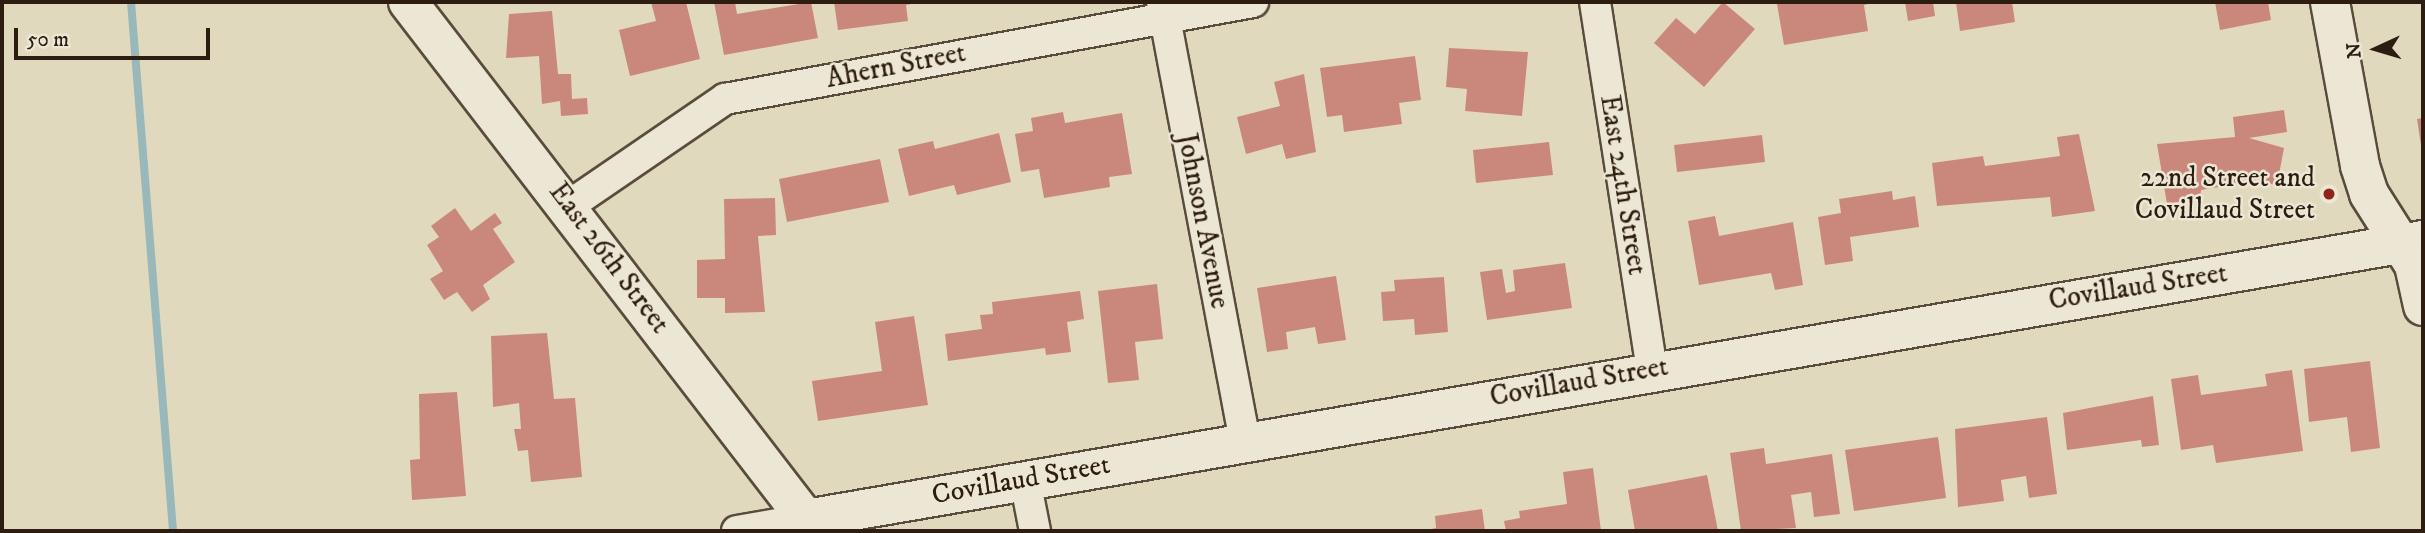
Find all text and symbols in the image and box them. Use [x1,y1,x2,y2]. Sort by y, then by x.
scale bar [18,14,214,58]
north arrow [2341,14,2411,84]
text: 50 m [27,27,69,53]
street label: Ahern Street [823,36,969,96]
text: N [2343,42,2367,59]
street label: East 24th Street [1592,93,1654,277]
street label: Johnson Avenue [1170,131,1236,311]
place label: 22nd Street and Covillaud Street [2135,161,2315,227]
street label: East 26th Street [541,176,677,340]
marker: 22nd Street and Covillaud Street [2321,186,2337,202]
street label: Covillaud Street [2046,256,2230,318]
street label: Covillaud Street [1487,350,1671,414]
street label: Covillaud Street [929,448,1113,512]

